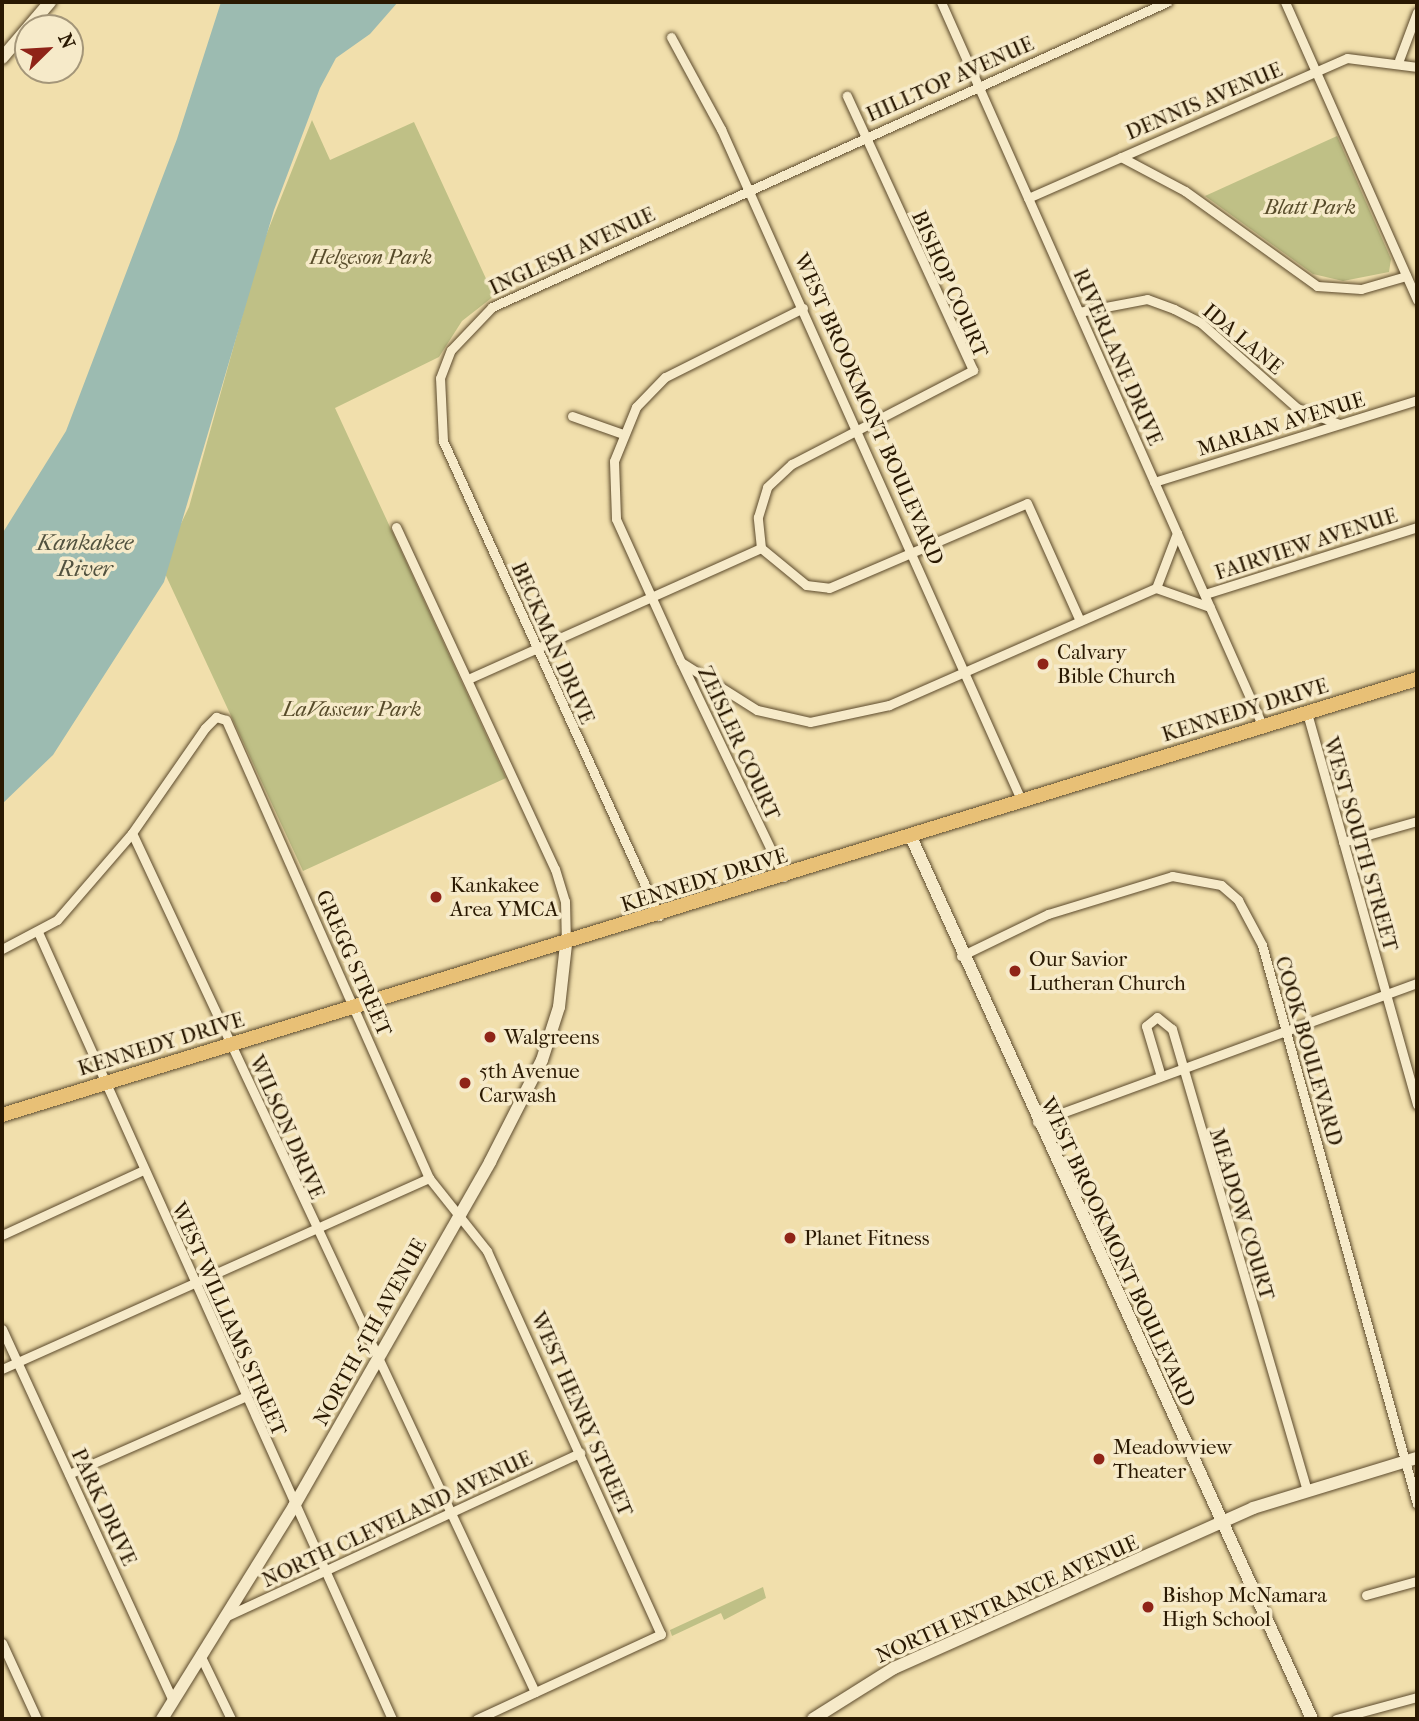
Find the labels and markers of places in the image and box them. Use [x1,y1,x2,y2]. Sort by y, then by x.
place label: Calvary Bible Church [1057,639,1175,689]
marker: Calvary Bible Church [1035,656,1051,672]
place label: Kankakee Area YMCA [450,872,558,922]
marker: Kankakee Area YMCA [428,889,444,905]
place label: Our Savior Lutheran Church [1029,946,1186,996]
marker: Our Savior Lutheran Church [1007,963,1023,979]
place label: Walgreens [504,1024,599,1050]
marker: Walgreens [482,1029,498,1045]
place label: 5th Avenue Carwash [479,1058,580,1108]
marker: 5th Avenue Carwash [457,1075,473,1091]
place label: Planet Fitness [804,1225,929,1251]
marker: Planet Fitness [782,1230,798,1246]
place label: Meadowview Theater [1113,1434,1232,1484]
marker: Meadowview Theater [1091,1451,1107,1467]
place label: Bishop McNamara High School [1162,1582,1327,1632]
marker: Bishop McNamara High School [1140,1599,1156,1615]

